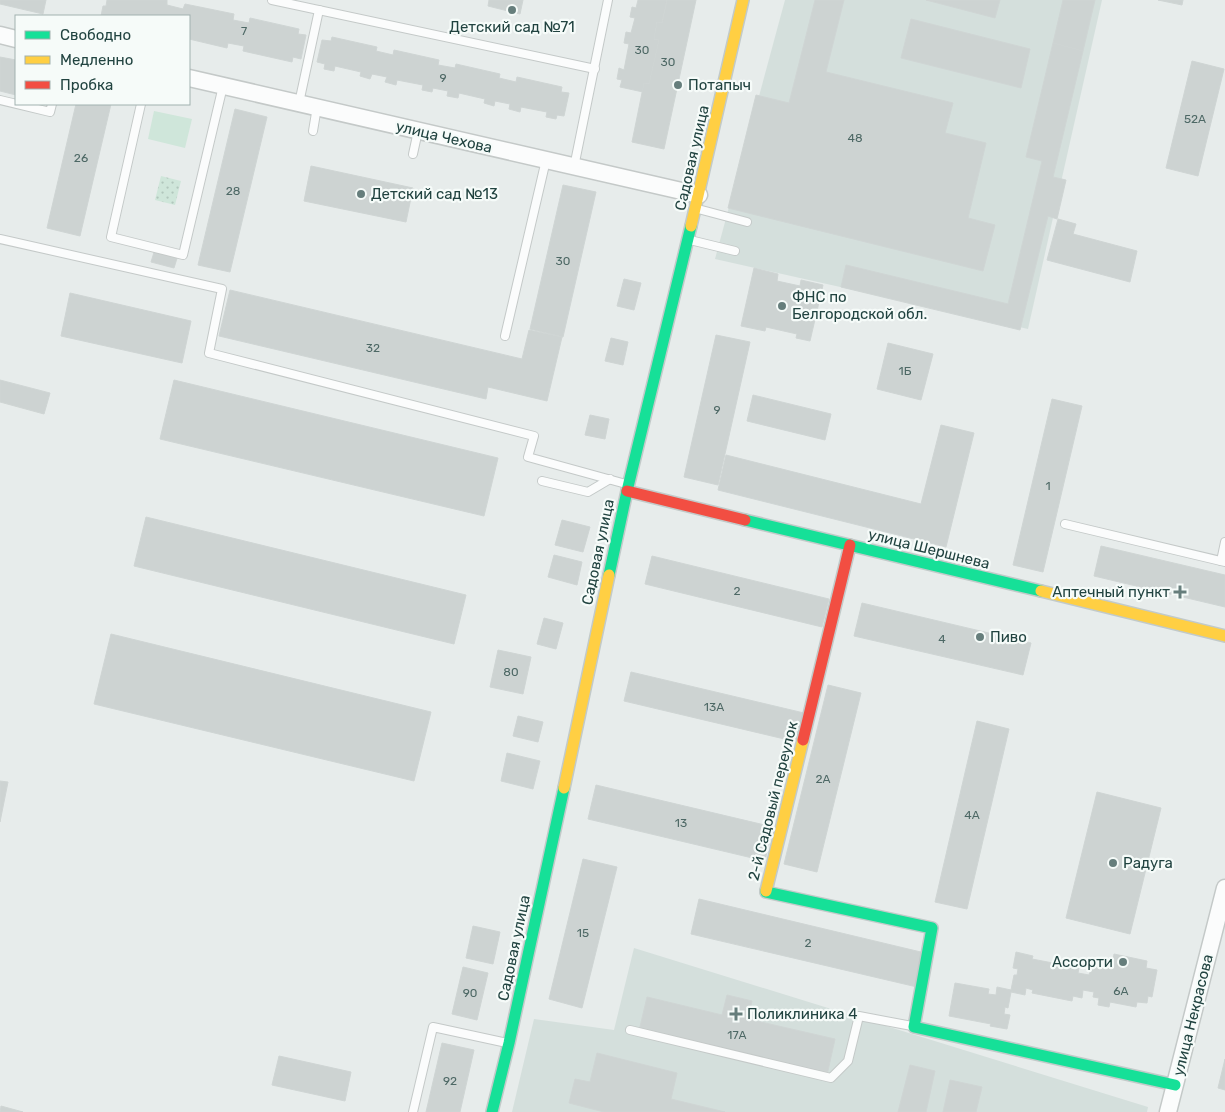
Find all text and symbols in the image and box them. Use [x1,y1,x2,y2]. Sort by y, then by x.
marker: Детский сад №71 [506,4,518,16]
legend [15,15,190,105]
place label: Детский сад №71 [449,18,575,36]
house number: 7 [241,24,247,38]
text: Свободно [60,26,131,44]
house number: 30 [635,43,649,57]
text: Медленно [60,51,133,69]
house number: 30 [661,55,675,69]
house number: 9 [439,71,447,85]
text: Пробка [60,76,113,94]
place label: Потапыч [688,76,751,94]
marker: Потапыч [672,79,684,91]
street label: Садовая улица [671,104,713,212]
house number: 52А [1184,112,1206,126]
street label: улица Чехова [394,117,494,157]
house number: 48 [847,131,863,145]
house number: 26 [74,151,88,165]
house number: 28 [226,184,240,198]
place label: Детский сад №13 [371,185,498,203]
marker: Детский сад №13 [355,188,367,200]
house number: 30 [556,254,570,268]
place label: ФНС по Белгородской обл. [792,288,927,323]
marker: ФНС по Белгородской обл. [776,300,788,312]
house number: 32 [366,341,380,355]
house number: 1Б [899,364,912,378]
house number: 9 [713,403,721,417]
house number: 1 [1045,479,1051,493]
street label: Садовая улица [578,498,618,606]
street label: улица Шершнева [866,525,992,573]
place label: Аптечный пункт [1052,583,1170,601]
house number: 2 [733,584,741,598]
marker: Аптечный пункт [1174,586,1186,598]
place label: Пиво [990,628,1027,646]
marker: Пиво [974,631,986,643]
house number: 4 [938,632,946,646]
house number: 80 [503,665,519,679]
house number: 13А [704,700,724,714]
street label: 2-й Садовый переулок [744,719,802,883]
house number: 2А [815,772,831,786]
house number: 4А [964,808,980,822]
house number: 13 [675,816,687,830]
place label: Радуга [1123,854,1173,872]
marker: Радуга [1107,857,1119,869]
street label: Садовая улица [494,894,534,1002]
house number: 15 [577,926,589,940]
house number: 2 [804,936,812,950]
street label: улица Некрасова [1169,952,1217,1078]
place label: Ассорти [1052,953,1113,971]
marker: Ассорти [1117,956,1129,968]
house number: 6А [1113,984,1129,998]
house number: 90 [463,986,477,1000]
place label: Поликлиника 4 [747,1005,857,1023]
marker: Поликлиника 4 [729,1007,743,1021]
house number: 17А [727,1028,747,1042]
house number: 92 [443,1074,457,1088]

